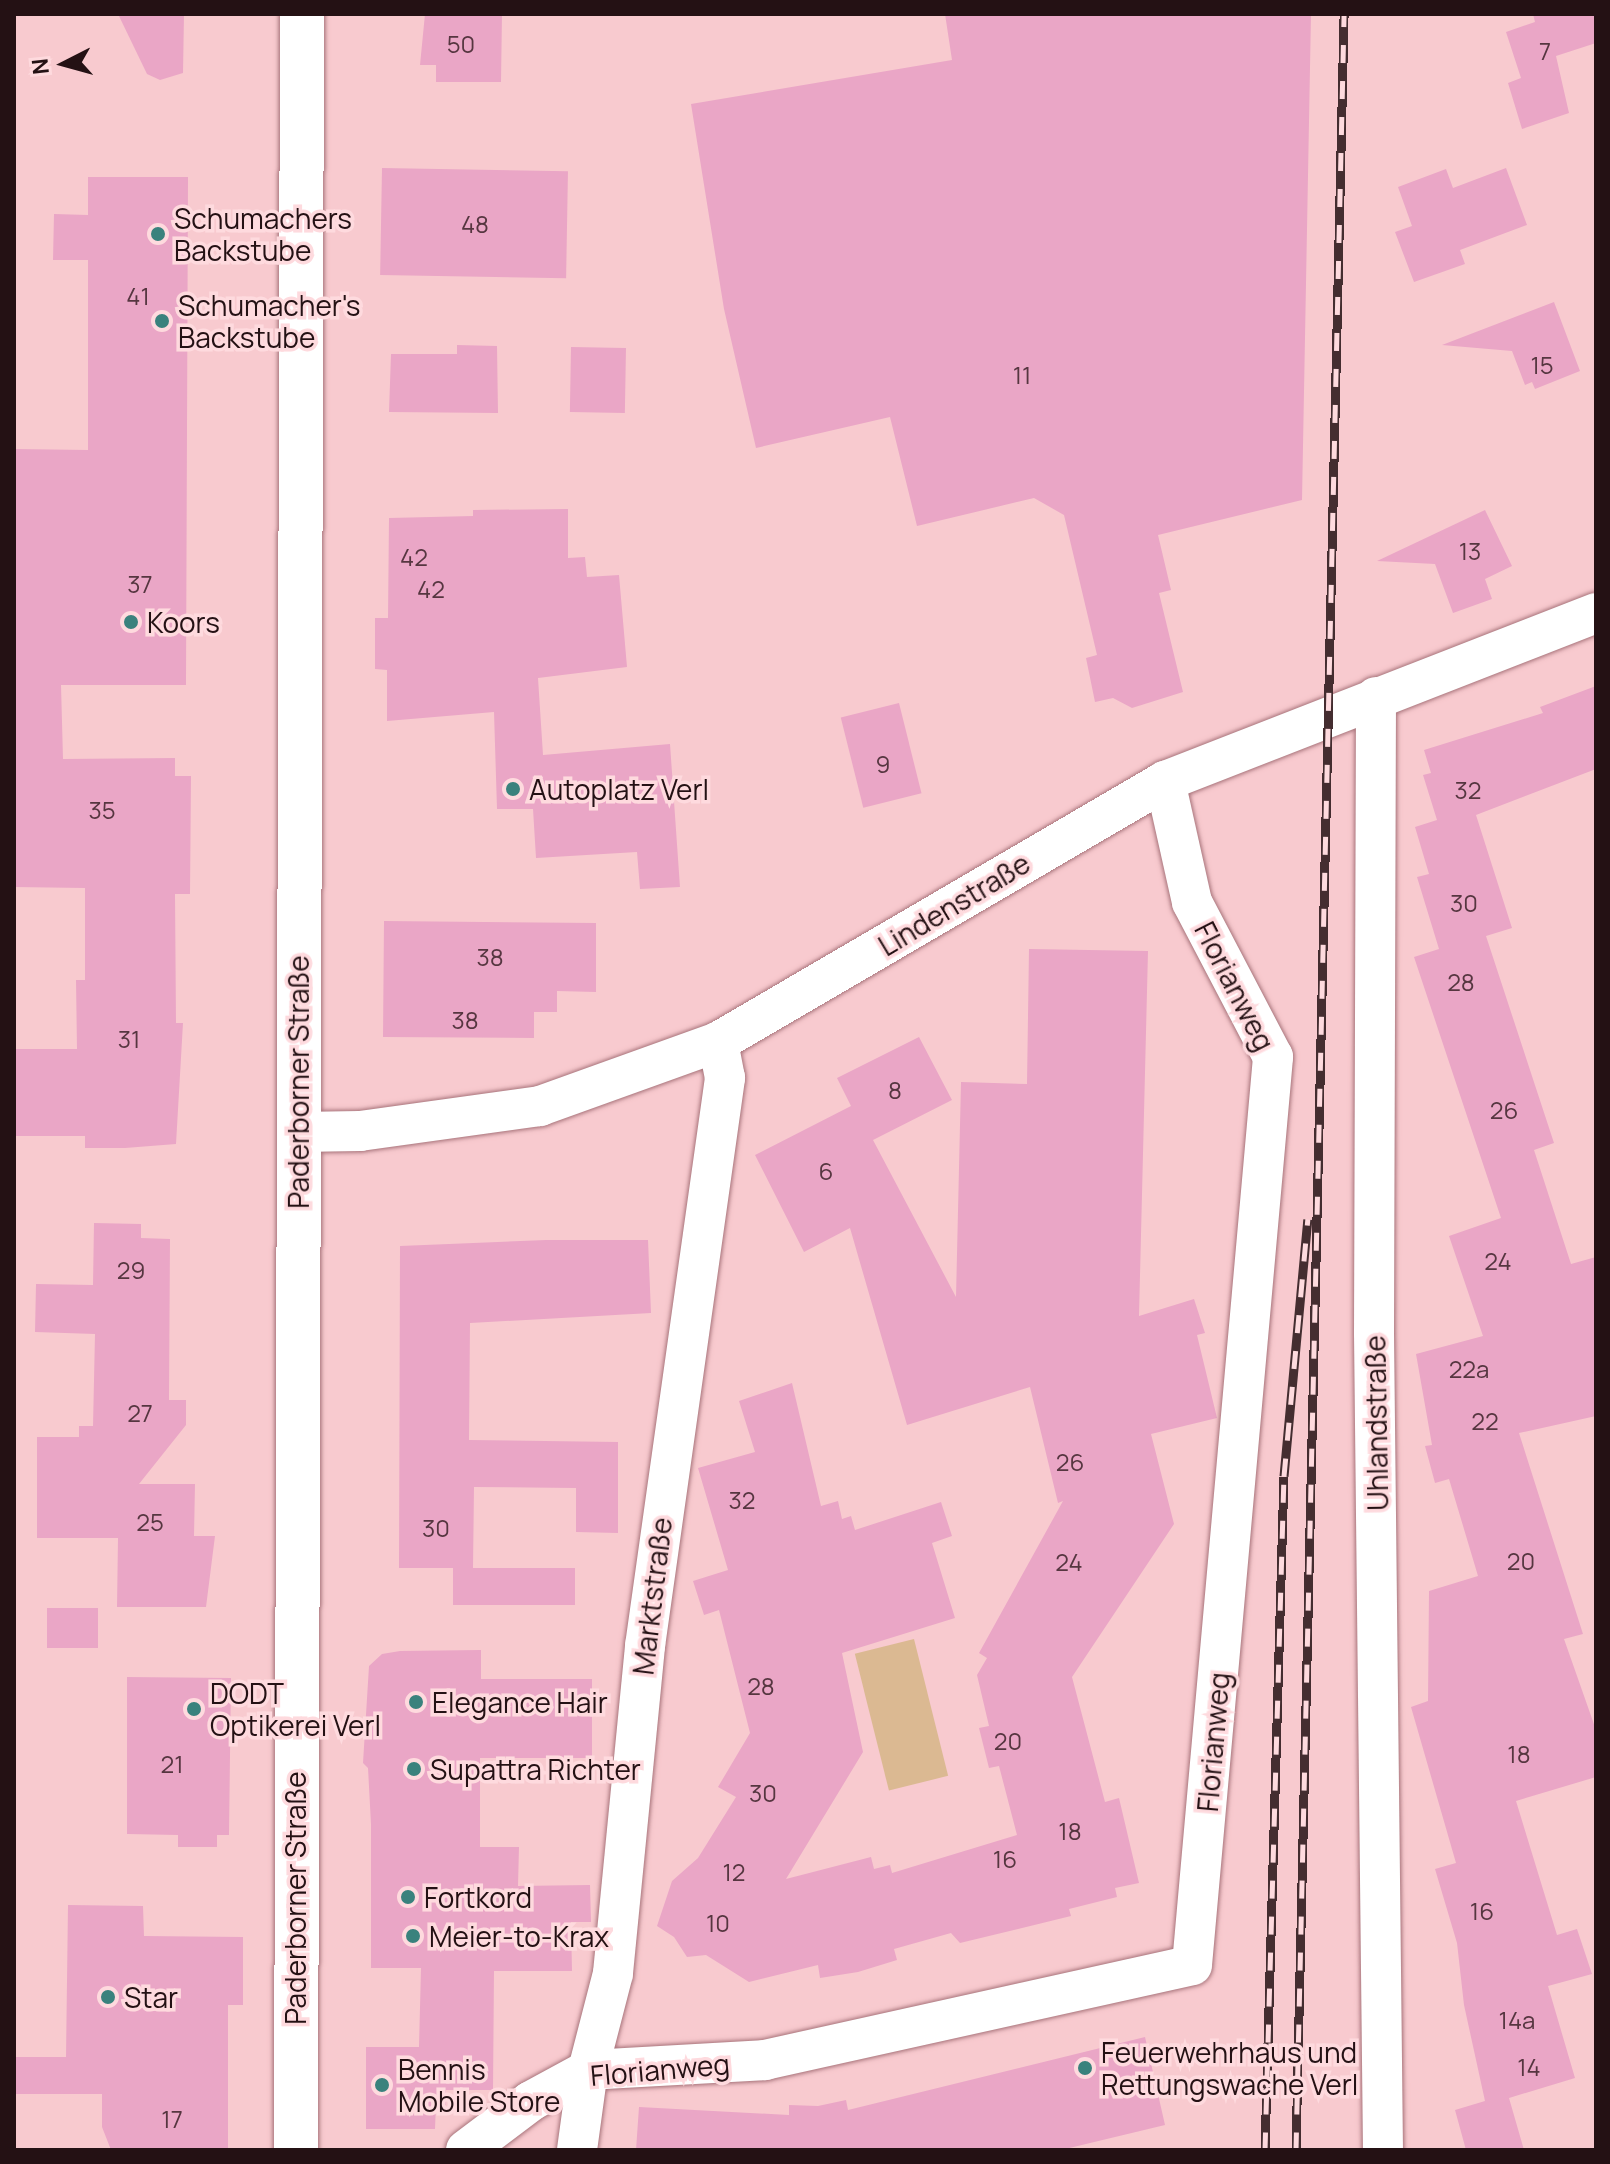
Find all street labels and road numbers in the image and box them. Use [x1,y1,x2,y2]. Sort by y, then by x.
street label: Lindenstraße [872,846,1036,962]
street label: Florianweg [1188,916,1282,1056]
street label: Paderborner Straße [281,955,315,1209]
street label: Uhlandstraße [1358,1335,1394,1511]
street label: Marktstraße [626,1515,678,1677]
street label: Florianweg [1190,1671,1236,1813]
street label: Paderborner Straße [278,1771,312,2025]
street label: Florianweg [589,2046,731,2092]

